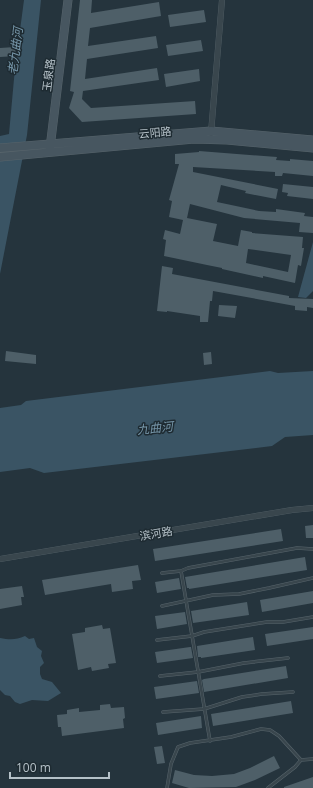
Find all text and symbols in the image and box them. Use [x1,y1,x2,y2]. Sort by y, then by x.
water label: 老九曲河 [4,24,27,76]
street label: 玉泉路 [39,58,57,92]
street label: 云阳路 [138,123,172,141]
water label: 九曲河 [136,417,176,438]
street label: 滨河路 [138,523,174,543]
scale bar [10,754,109,780]
text: 100 m [16,759,51,776]

